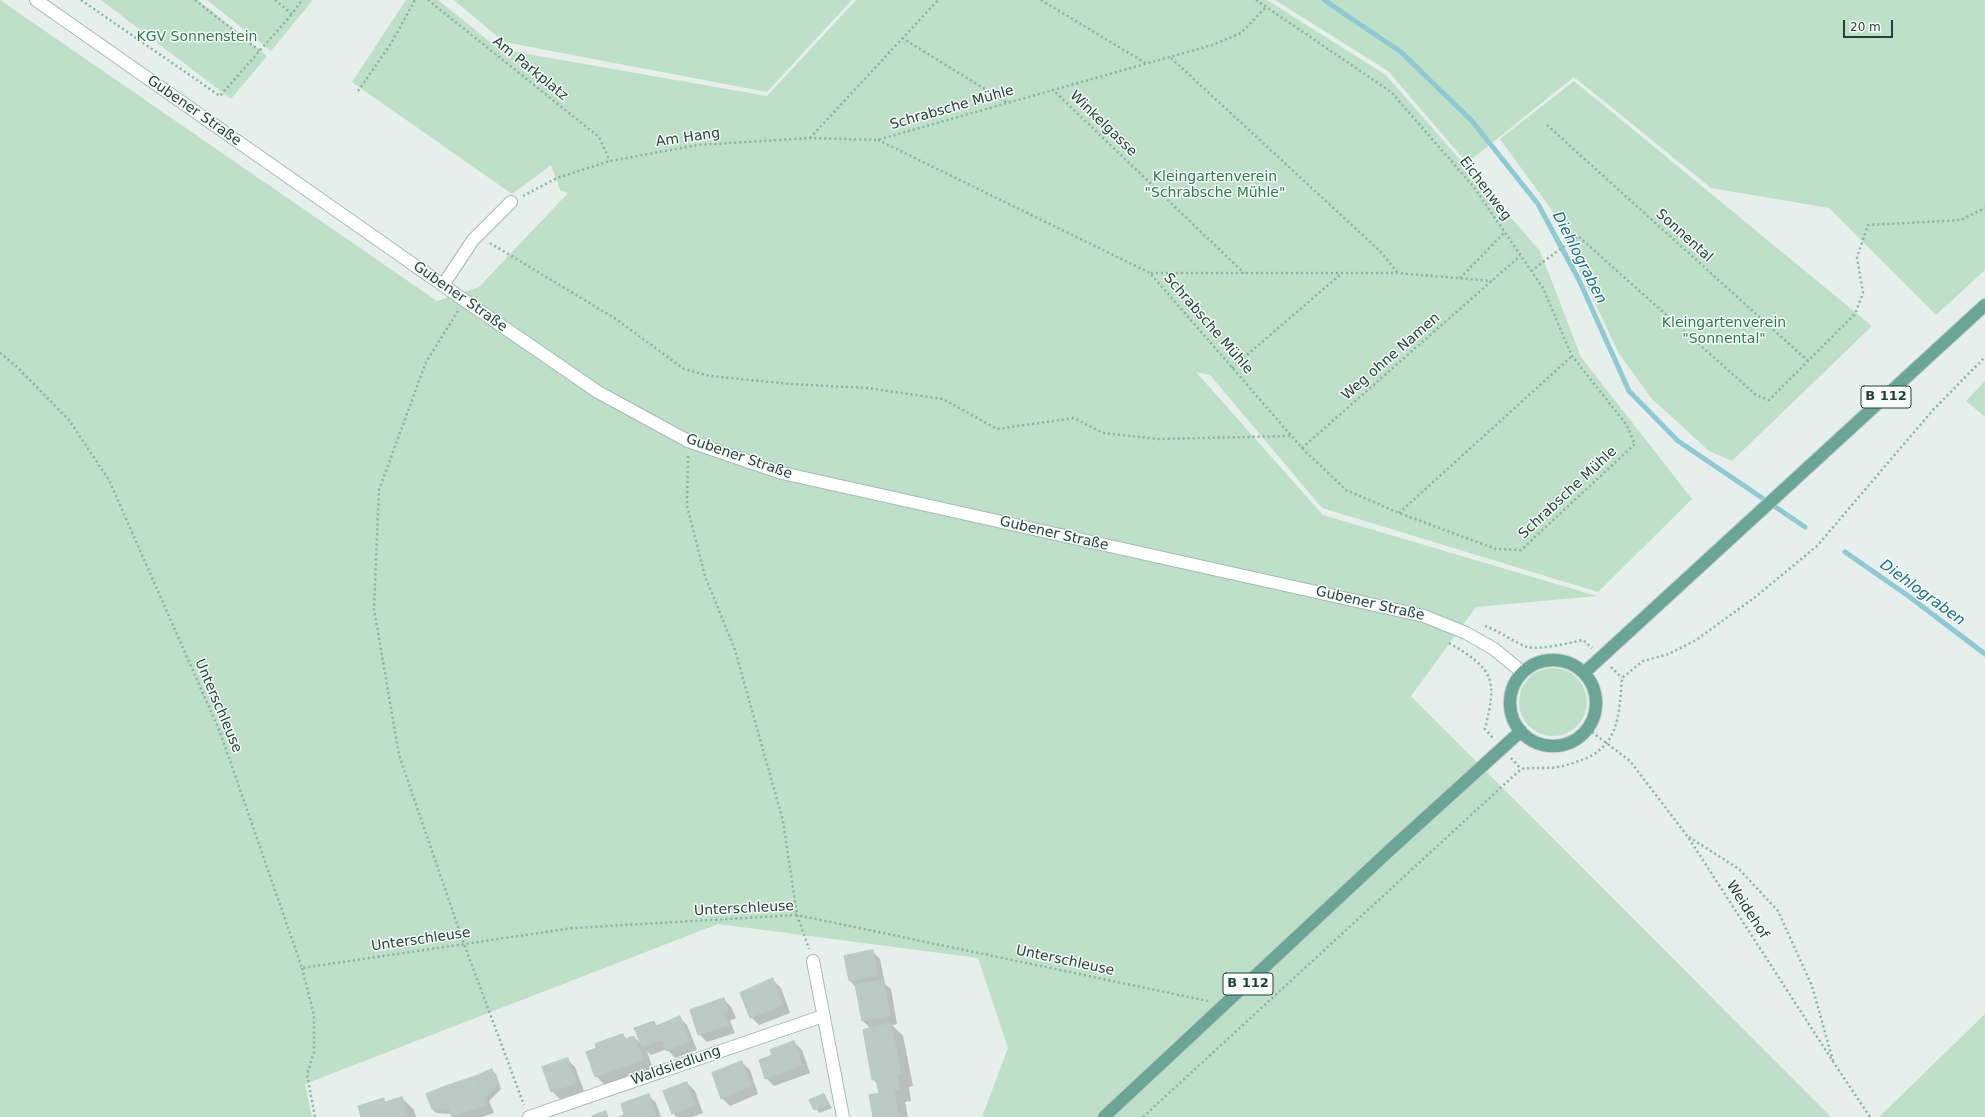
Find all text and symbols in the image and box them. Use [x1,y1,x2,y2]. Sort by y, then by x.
scale bar [1845,12,1895,38]
text: 20 m [1850,20,1881,34]
park label: KGV Sonnenstein [137,29,257,45]
street label: Am Parkplatz [489,33,571,105]
street label: Gubener Straße [144,72,244,150]
street label: Schrabsche Mühle [888,82,1016,134]
street label: Winkelgasse [1066,88,1140,160]
street label: Am Hang [655,125,721,151]
street label: Eichenweg [1456,154,1514,224]
park label: Kleingartenverein "Schrabsche Mühle" [1145,169,1285,202]
street label: Sonnental [1652,206,1716,266]
water label: Diehlograben [1548,209,1610,307]
street label: Gubener Straße [410,258,510,336]
street label: Schrabsche Mühle [1160,270,1256,378]
street label: Weg ohne Namen [1338,310,1444,404]
park label: Kleingartenverein "Sonnental" [1662,315,1786,348]
road number: B 112 [1861,386,1911,408]
street label: Gubener Straße [684,431,794,483]
street label: Schrabsche Mühle [1515,443,1621,543]
street label: Gubener Straße [998,513,1110,555]
water label: Diehlograben [1876,556,1968,630]
street label: Gubener Straße [1314,583,1426,625]
street label: Unterschleuse [191,657,245,755]
street label: Weidehof [1722,878,1772,942]
street label: Unterschleuse [694,898,794,920]
street label: Unterschleuse [370,925,472,955]
street label: Unterschleuse [1014,942,1116,980]
road number: B 112 [1223,973,1273,995]
street label: Waldsiedlung [629,1043,723,1089]

